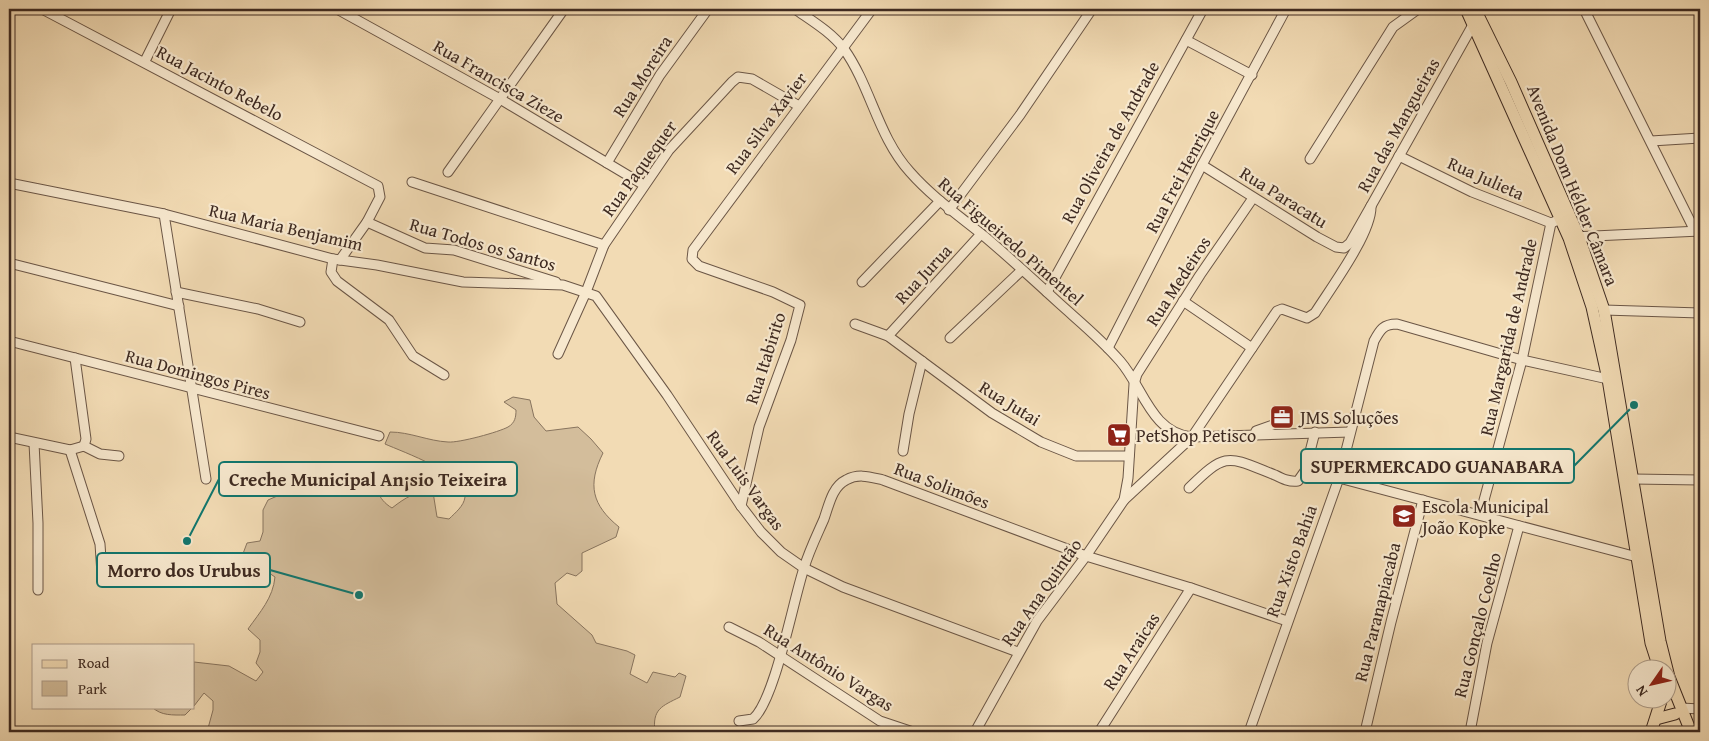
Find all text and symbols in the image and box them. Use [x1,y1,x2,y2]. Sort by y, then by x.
street label: Rua Moreira [605,29,679,122]
street label: Rua Francisca Zieze [429,33,569,129]
street label: Rua Jacinto Rebelo [152,38,288,128]
street label: Rua das Mangueiras [1350,53,1446,197]
street label: Rua Oliveira de Andrade [1054,56,1166,228]
street label: Rua Silva Xavier [719,66,814,180]
street label: Avenida Dom Hélder Câmara [1520,80,1626,290]
street label: Rua Frei Henrique [1138,104,1226,238]
street label: Rua Paquequer [595,114,684,222]
street label: Rua Julieta [1443,149,1529,207]
street label: Rua Paracatu [1235,159,1333,235]
street label: Rua Figueiredo Pimentel [932,170,1090,312]
street label: Rua Maria Benjamim [206,196,366,258]
street label: Rua Todos os Santos [406,210,560,278]
street label: Rua Medeiros [1139,231,1217,331]
street label: Rua Margarida de Andrade [1472,236,1544,438]
street label: Rua Jurua [888,238,958,310]
street label: Rua Itabirito [737,308,793,408]
street label: Rua Domingos Pires [122,342,274,406]
street label: Rua Jutai [974,374,1046,432]
office icon: JMS Soluções [1269,404,1295,430]
place label: JMS Soluções [1298,404,1399,431]
supermarket icon: PetShop Petisco [1106,422,1132,448]
place label: PetShop Petisco [1136,422,1256,449]
street label: Rua Luis Vargas [700,424,792,536]
callout: SUPERMERCADO GUANABARA [1301,449,1574,483]
text: SUPERMERCADO GUANABARA [1310,452,1564,480]
street label: Rua Solimões [890,454,994,516]
callout: Creche Municipal An¡sio Teixeira [219,462,517,496]
text: Creche Municipal An¡sio Teixeira [229,465,507,493]
place label: Escola Municipal João Kopke [1420,493,1549,541]
street label: Rua Xisto Bahia [1258,501,1324,621]
school or university icon: Escola Municipal João Kopke [1391,503,1417,529]
street label: Rua Ana Quintão [994,533,1088,651]
street label: Rua Paranapiacaba [1347,539,1407,685]
street label: Rua Gonçalo Coelho [1446,549,1508,701]
callout: Morro dos Urubus [97,553,270,587]
text: Morro dos Urubus [107,556,261,584]
street label: Rua Araicas [1096,607,1166,695]
street label: Rua Antônio Vargas [759,616,899,718]
legend [32,644,195,708]
text: Road [78,652,109,673]
north arrow [1626,658,1676,708]
text: Park [78,678,107,699]
text: N [1630,681,1652,701]

